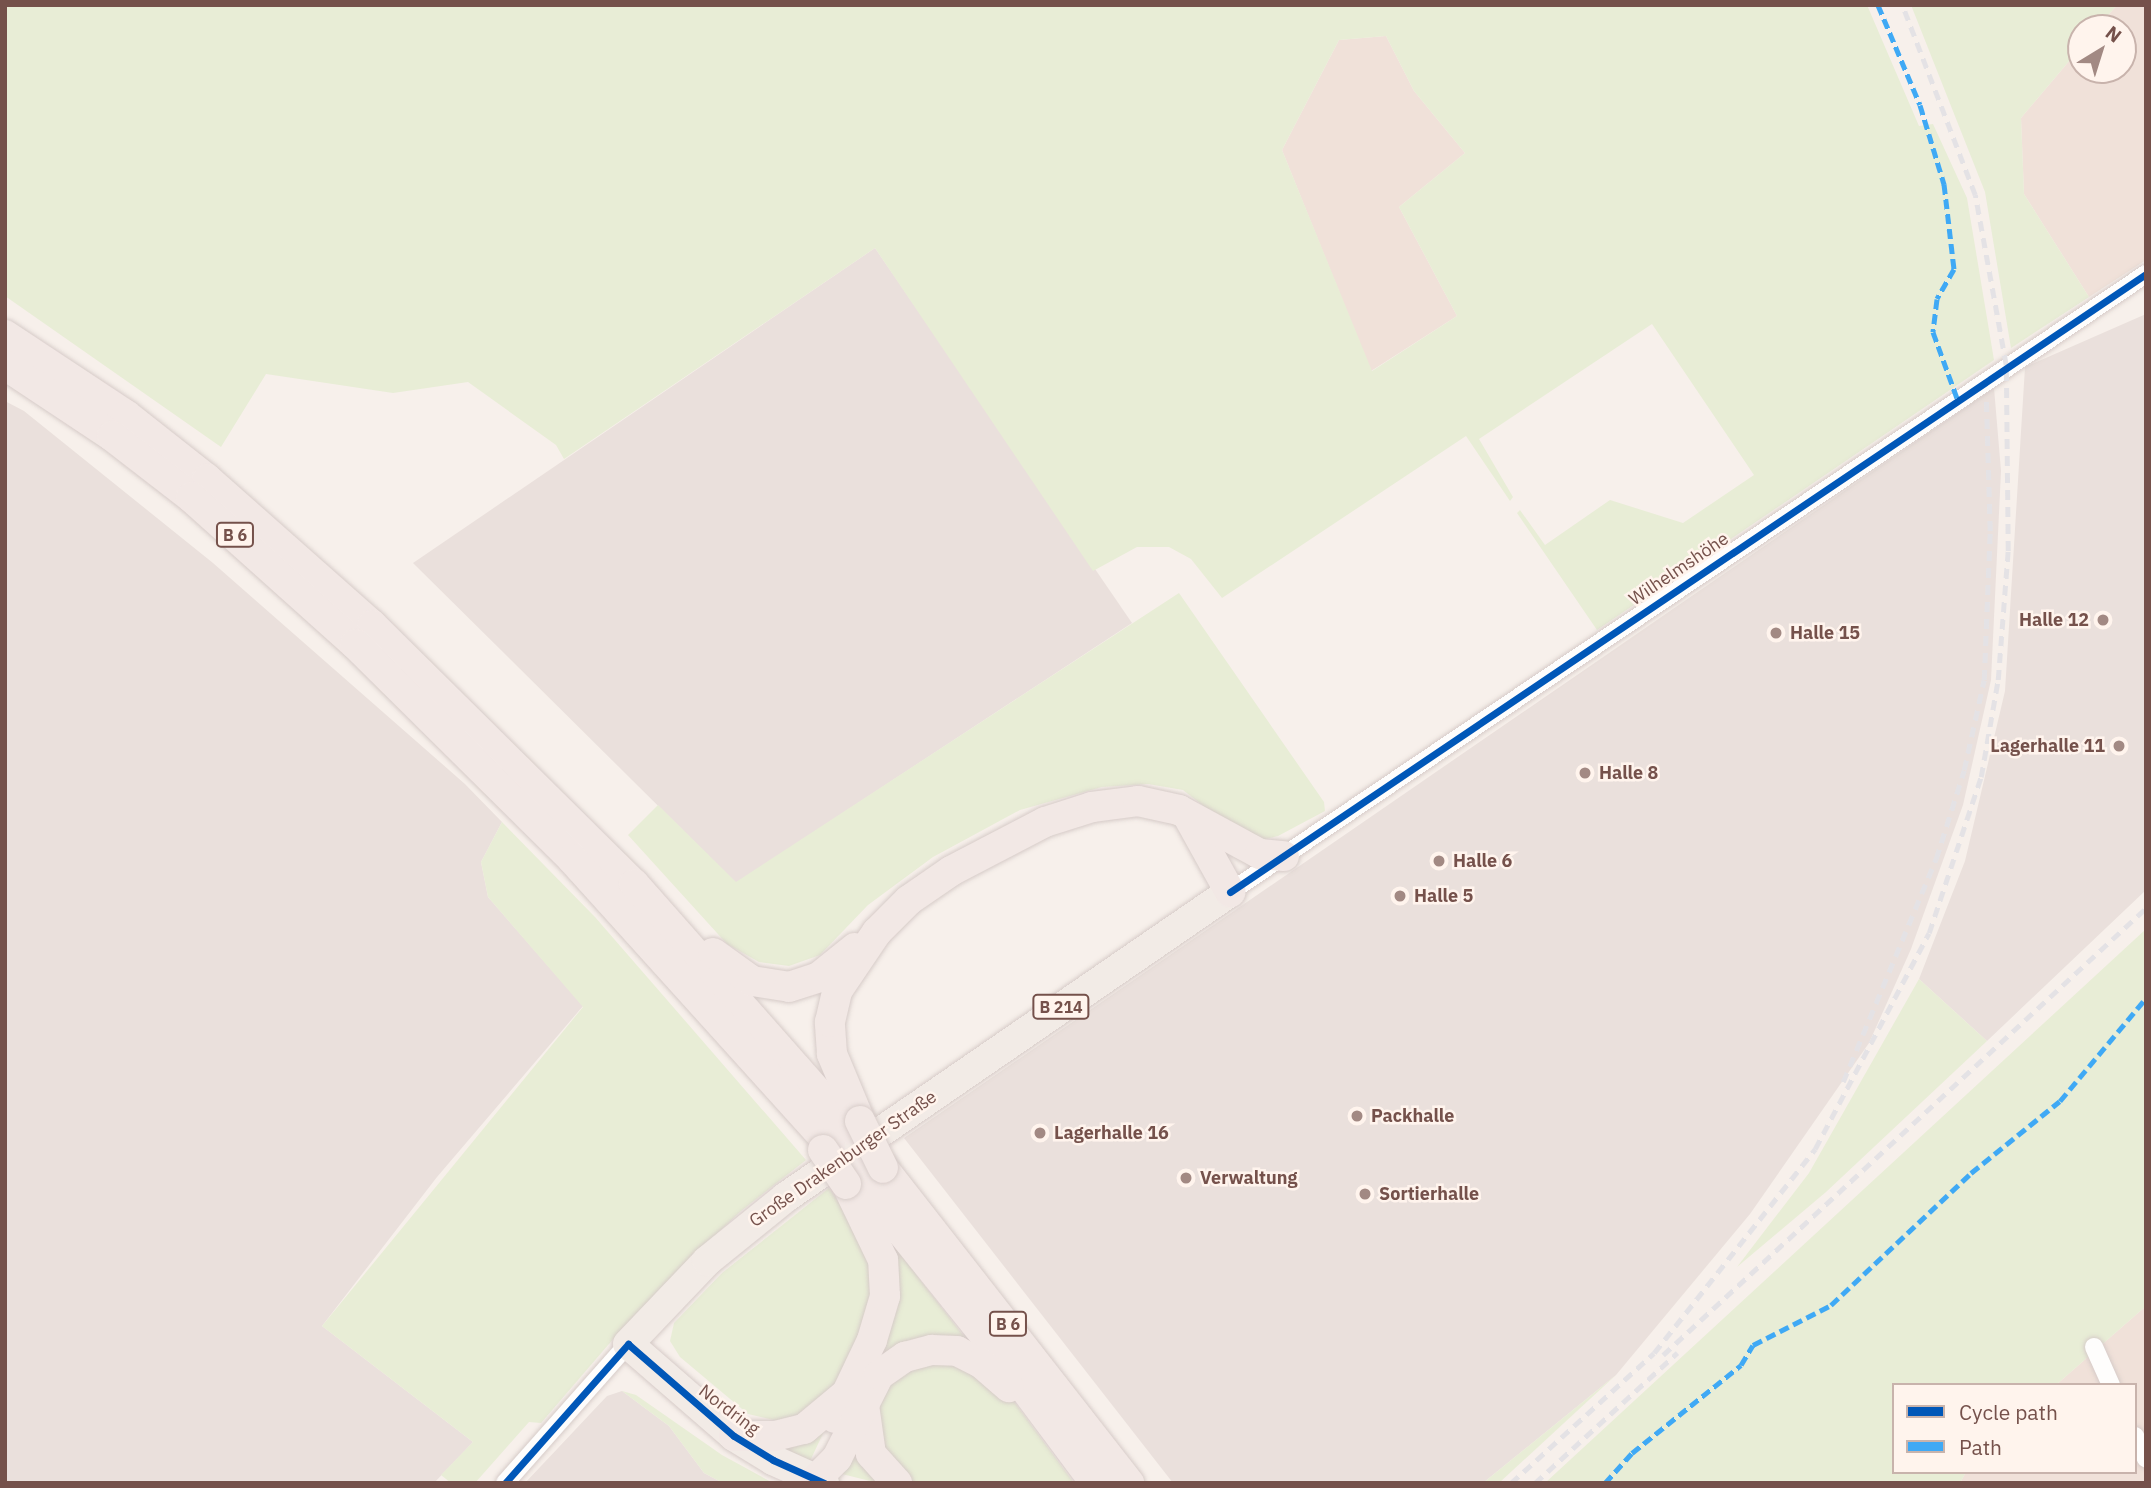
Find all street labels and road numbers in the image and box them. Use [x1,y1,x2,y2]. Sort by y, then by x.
road number: B 6 [216,522,254,548]
street label: Wilhelmshöhe [1625,528,1733,610]
road number: B 214 [1031,995,1091,1020]
street label: Große Drakenburger Straße [745,1086,941,1232]
road number: B 6 [989,1312,1027,1336]
street label: Nordring [694,1380,764,1440]

